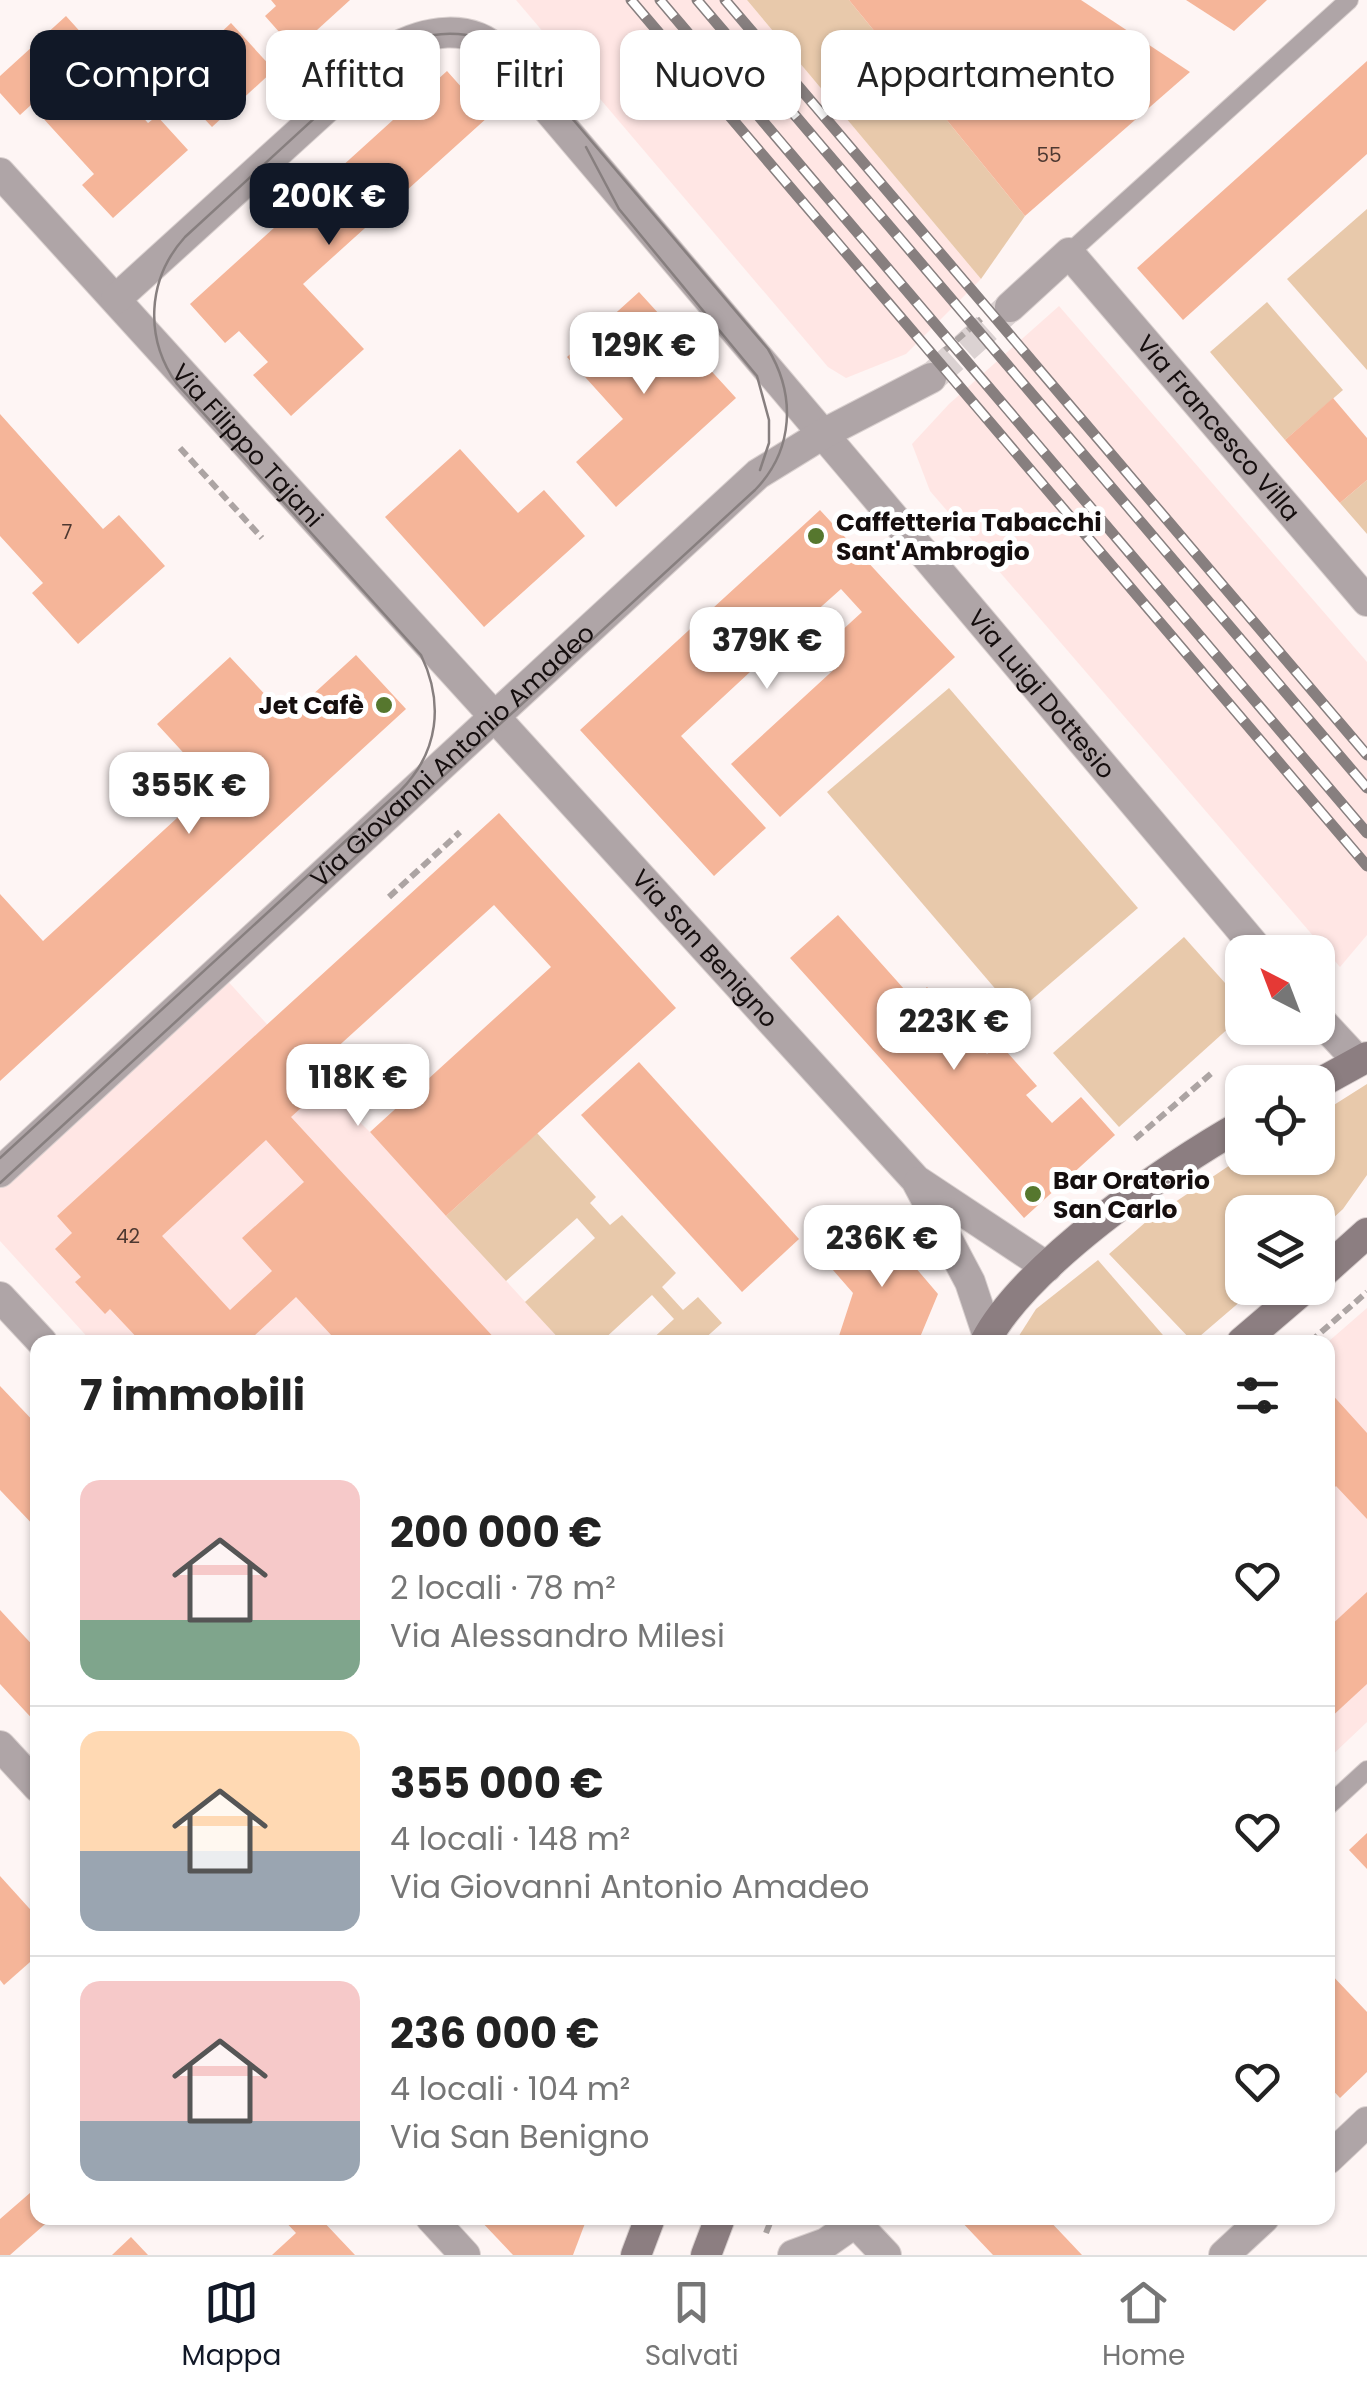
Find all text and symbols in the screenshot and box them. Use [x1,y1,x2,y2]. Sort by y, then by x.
chip: Compra [30,30,246,120]
chip: Affitta [266,30,440,120]
chip: Filtri [460,30,600,120]
chip: Nuovo [620,30,801,120]
chip: Appartamento [821,30,1150,120]
house number: 55 [1036,141,1062,169]
pin: 200K € [248,163,410,248]
text: 200K € [272,173,386,218]
pin: 129K € [563,312,725,397]
text: 129K € [592,322,696,367]
street label: Via Francesco Villa [1128,327,1308,529]
street label: Via Filippo Tajani [164,356,331,535]
place label: Caffetteria Tabacchi Sant'Ambrogio [836,505,1102,569]
house number: 7 [62,518,73,546]
marker: Caffetteria Tabacchi Sant'Ambrogio [805,525,827,547]
street label: Via Luigi Dottesio [960,602,1123,786]
pin: 379K € [686,607,848,692]
street label: Via Giovanni Antonio Amadeo [303,616,603,896]
text: 379K € [712,617,822,662]
place label: Jet Cafè [258,688,364,723]
marker: Jet Cafè [373,694,395,716]
pin: 355K € [108,752,270,837]
text: 355K € [131,762,247,807]
street label: Via San Benigno [624,862,786,1035]
north arrow [1225,935,1335,1045]
map controls [1225,935,1335,1305]
pin: 223K € [873,988,1035,1073]
text: 223K € [899,998,1009,1043]
pin: 118K € [277,1044,439,1129]
text: 118K € [308,1054,408,1099]
button: locate [1225,1065,1335,1175]
place label: Bar Oratorio San Carlo [1053,1163,1210,1227]
marker: Bar Oratorio San Carlo [1022,1183,1044,1205]
button: layers [1225,1195,1335,1305]
pin: 236K € [801,1205,963,1290]
text: 236K € [826,1215,938,1260]
house number: 42 [116,1222,140,1250]
text: 7 immobili [80,1366,305,1425]
icon: filters [1230,1368,1285,1423]
text: 200 000 € [390,1503,602,1562]
icon: home [160,1520,280,1640]
icon: heart [1230,1553,1285,1608]
text: 2 locali · 78 m² [390,1565,616,1610]
text: Via Alessandro Milesi [390,1613,725,1658]
text: 355 000 € [390,1754,603,1813]
icon: home [160,1771,280,1891]
icon: heart [1230,1804,1285,1859]
text: 4 locali · 148 m² [390,1816,630,1861]
text: Via Giovanni Antonio Amadeo [390,1864,870,1909]
text: 236 000 € [390,2004,600,2063]
icon: home [160,2021,280,2141]
icon: heart [1230,2054,1285,2109]
text: 4 locali · 104 m² [390,2066,630,2111]
text: Via San Benigno [390,2114,650,2159]
tab: Mappa [182,2275,281,2377]
tab: Salvati [645,2275,739,2377]
tab: Home [1102,2275,1185,2377]

